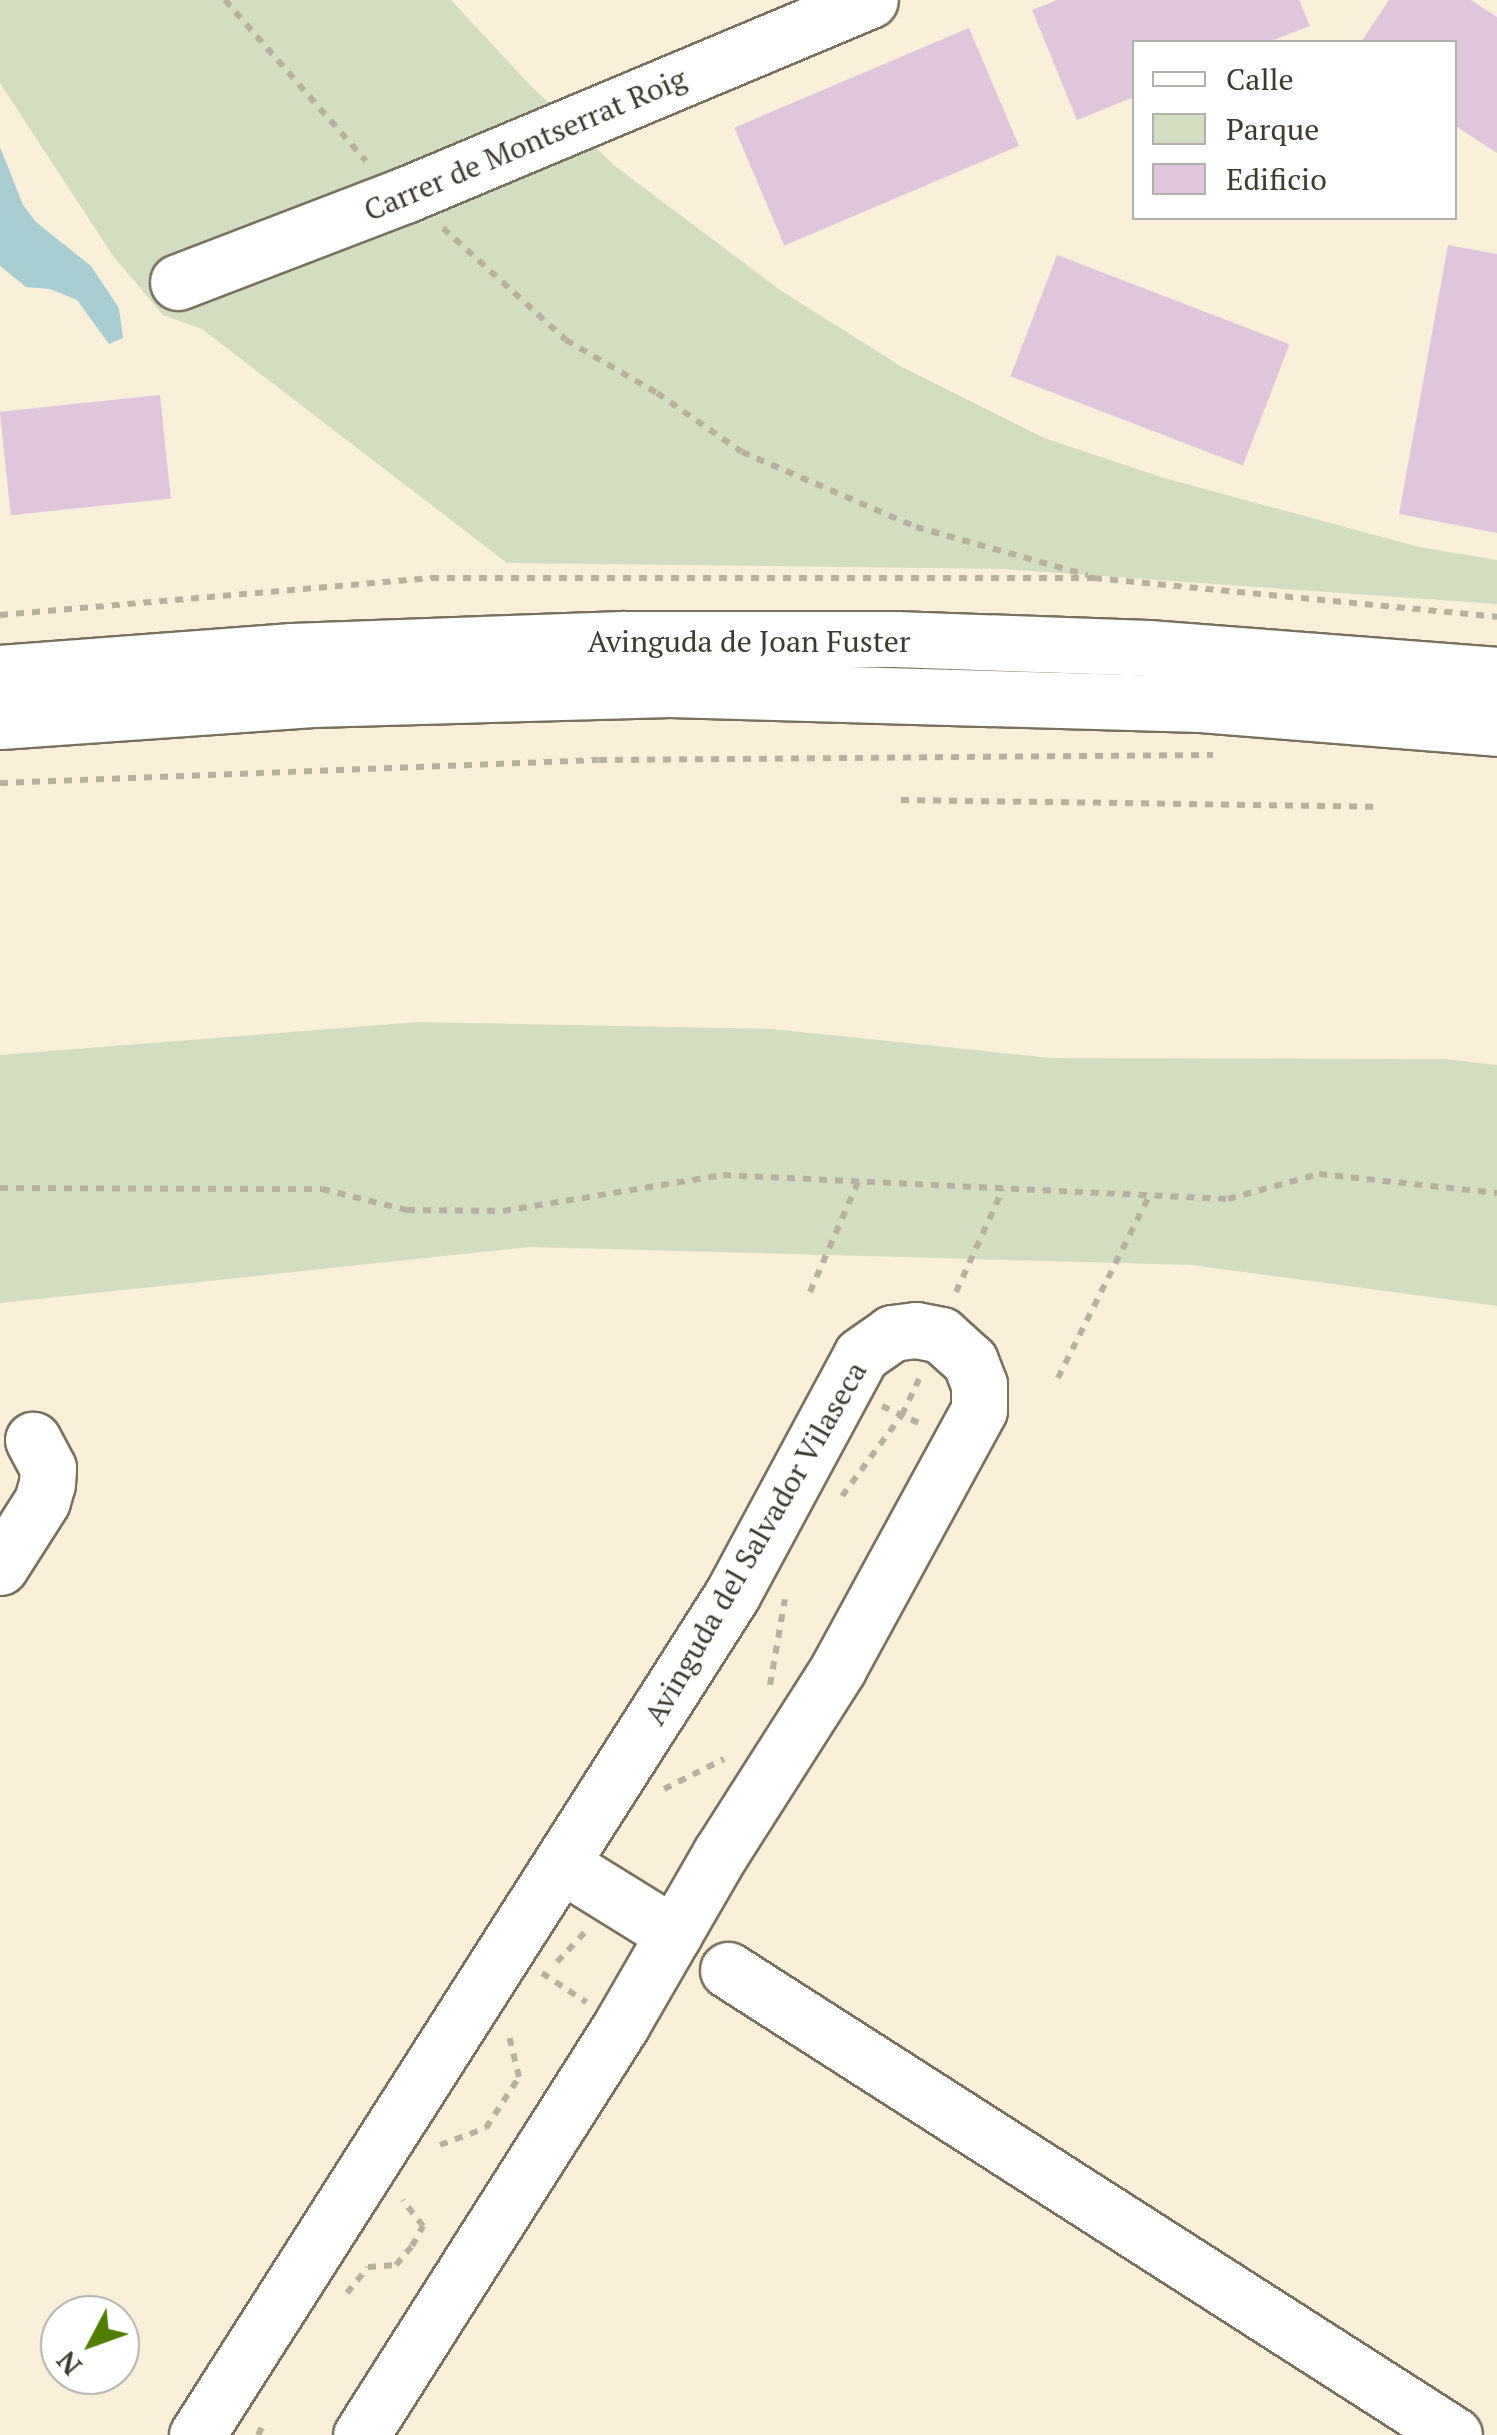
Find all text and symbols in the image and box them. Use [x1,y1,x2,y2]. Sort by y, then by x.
legend [1132,40,1457,220]
text: Calle [1226,59,1294,99]
street label: Carrer de Montserrat Roig [358,60,692,228]
text: Parque [1226,109,1319,149]
text: Edificio [1226,159,1327,199]
street label: Avinguda de Joan Fuster [588,623,910,659]
street label: Avinguda del Salvador Vilaseca [636,1355,874,1731]
north arrow [40,2295,140,2395]
text: N [48,2344,89,2384]

